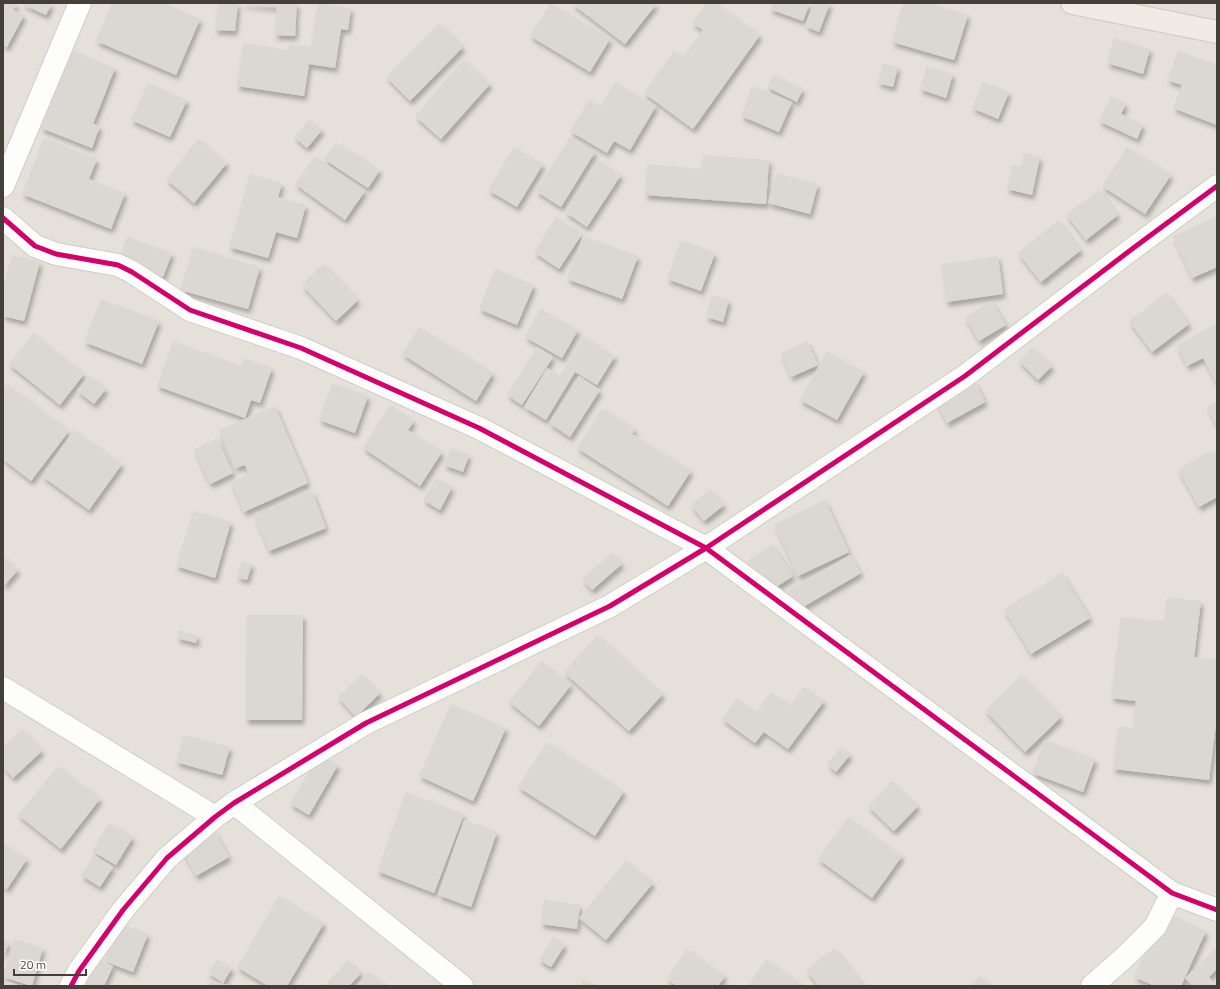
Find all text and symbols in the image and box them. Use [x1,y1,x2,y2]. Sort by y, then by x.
scale bar [14,951,86,977]
text: 20 m [20,955,46,974]

